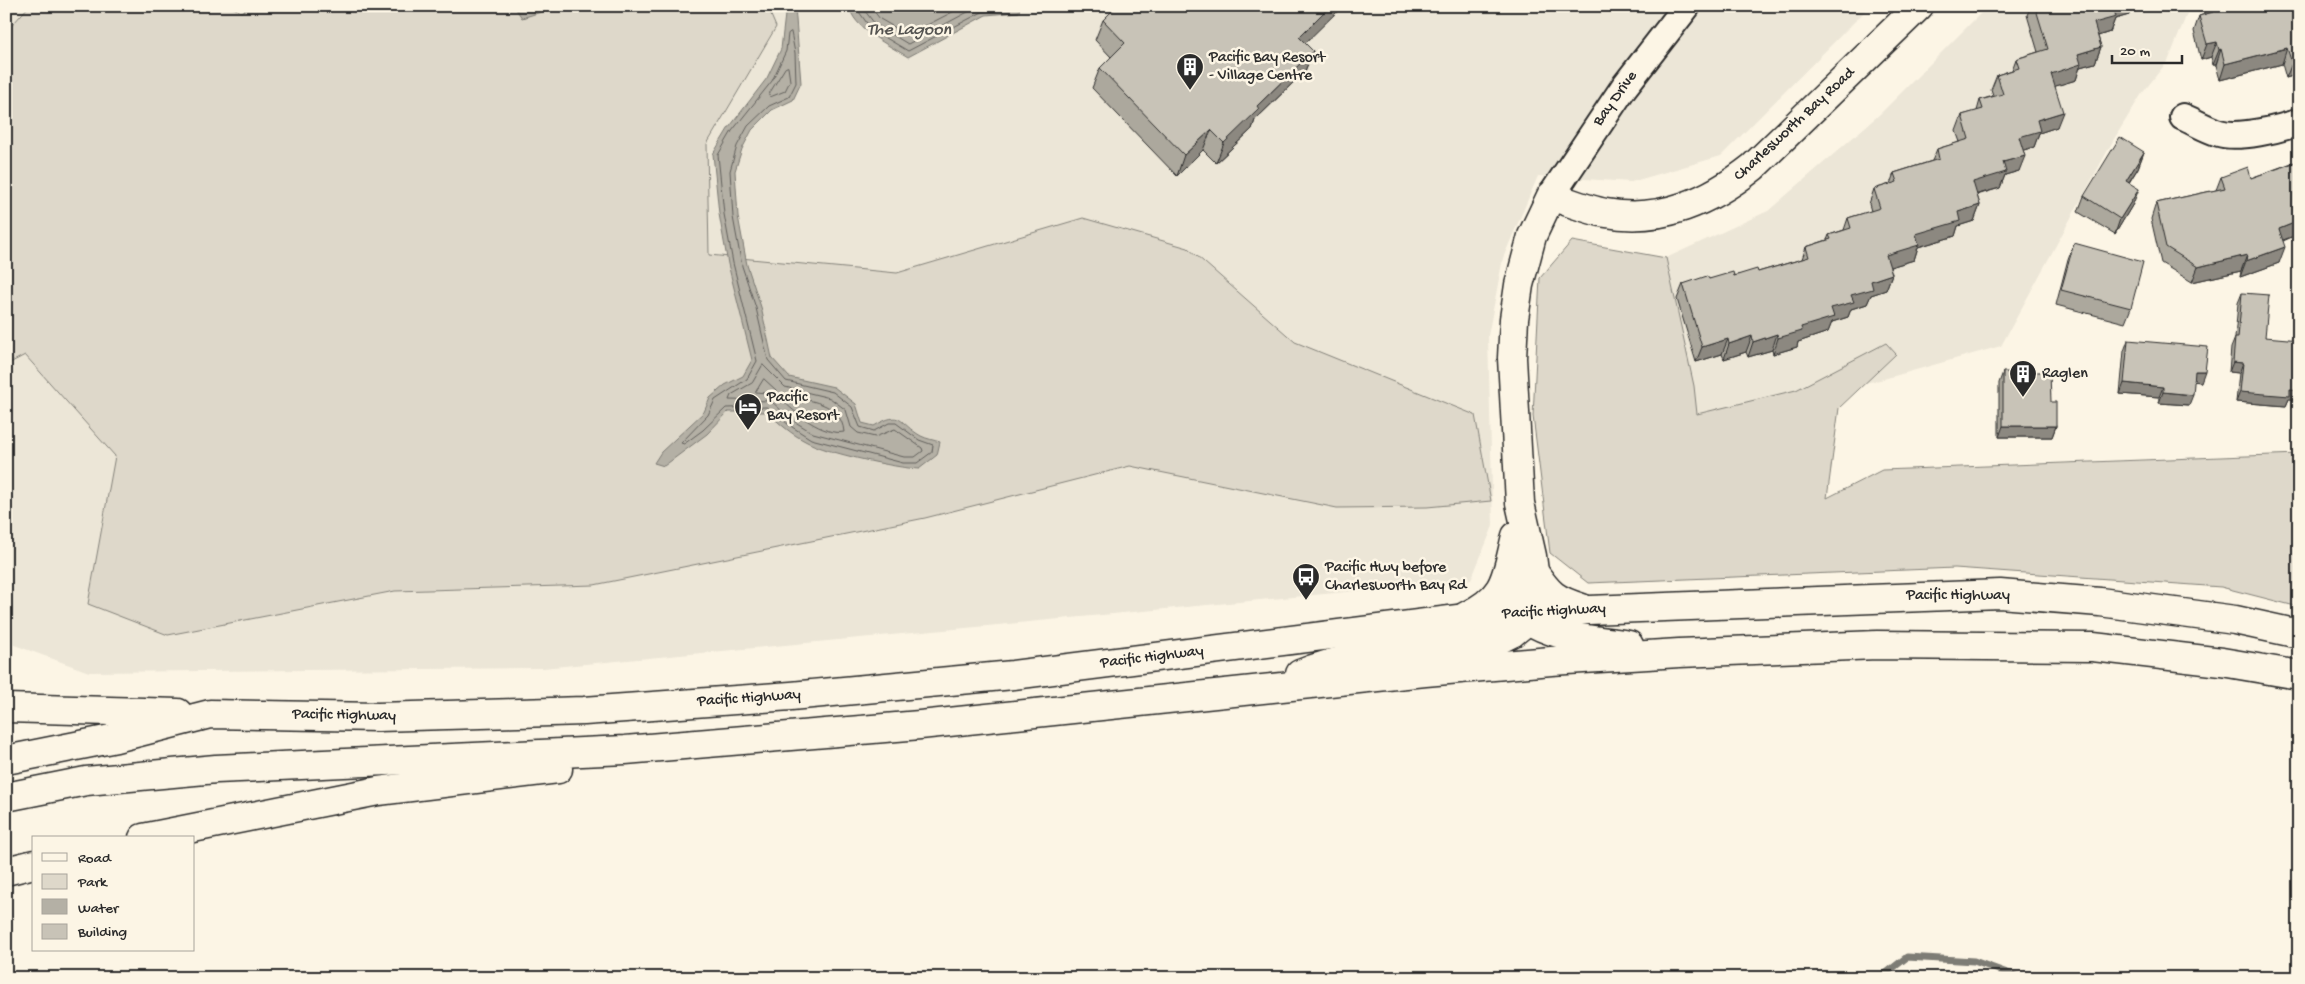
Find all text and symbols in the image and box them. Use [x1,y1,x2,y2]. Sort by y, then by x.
water label: The Lagoon [867,20,952,41]
scale bar [2112,32,2182,64]
text: 20 m [2120,43,2150,61]
place label: Pacific Bay Resort - Village Centre [1208,49,1326,86]
building icon: Pacific Bay Resort - Village Centre [1175,52,1205,91]
street label: Charlesworth Bay Road [1731,63,1861,186]
street label: Bay Drive [1589,67,1643,131]
building icon: Raglen [2008,359,2038,398]
place label: Raglen [2042,365,2088,384]
place label: Pacific Bay Resort [766,389,840,426]
hotel icon: Pacific Bay Resort [733,392,763,431]
place label: Pacific Hwy before Charlesworth Bay Rd [1324,559,1468,596]
bus stop icon: Pacific Hwy before Charlesworth Bay Rd [1291,562,1321,601]
street label: Pacific Highway [1905,587,2010,606]
street label: Pacific Highway [1501,600,1606,624]
street label: Pacific Highway [1098,642,1205,674]
street label: Pacific Highway [696,686,801,712]
street label: Pacific Highway [291,706,396,726]
legend [32,836,195,952]
text: Road [78,850,112,868]
text: Park [77,874,108,892]
text: Water [78,900,120,918]
text: Building [77,924,127,942]

